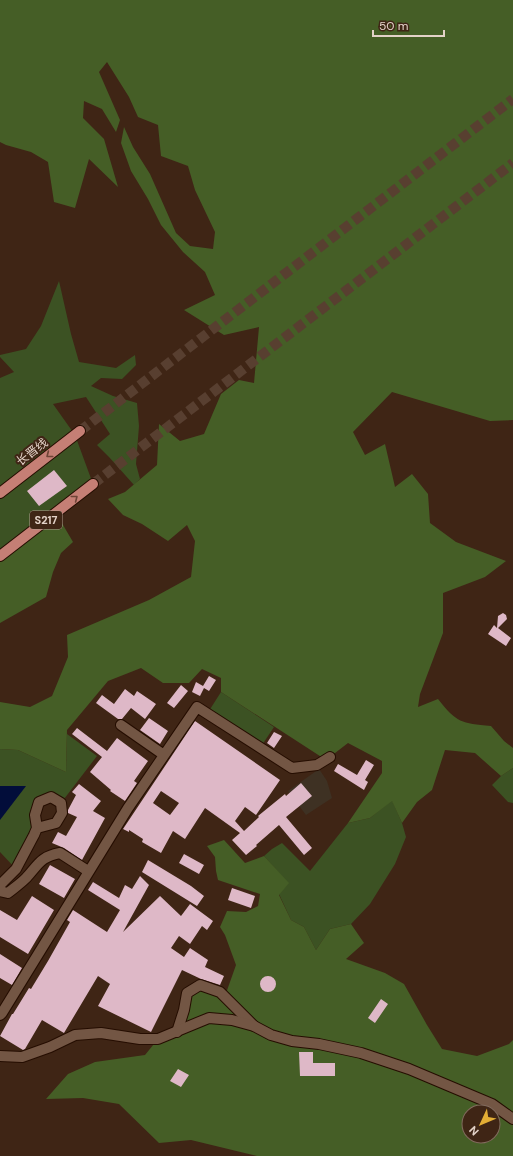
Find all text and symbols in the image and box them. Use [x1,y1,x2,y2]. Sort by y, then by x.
scale bar [373,12,444,38]
text: 50 m [379,18,408,34]
street label: 长晋线 [13,435,51,469]
one-way arrow [46,450,53,457]
one-way arrow [71,496,78,503]
road number: S217 [30,511,62,529]
north arrow [461,1104,501,1144]
text: N [466,1123,482,1139]

